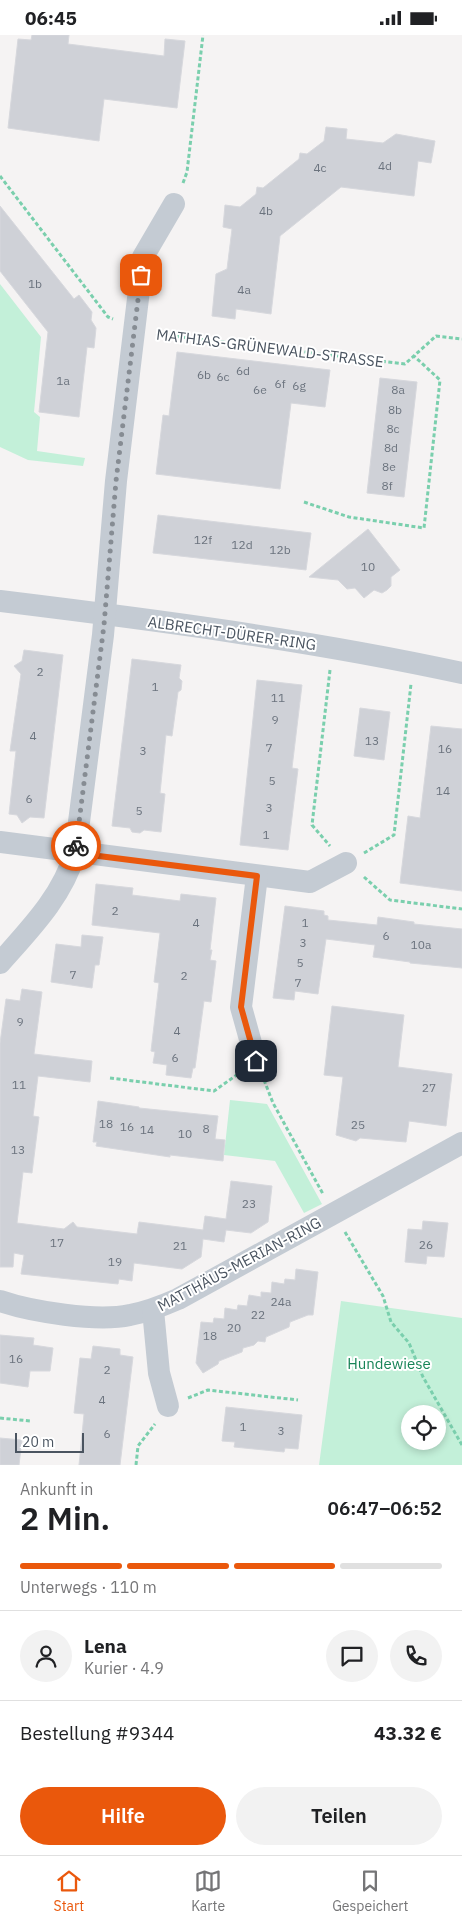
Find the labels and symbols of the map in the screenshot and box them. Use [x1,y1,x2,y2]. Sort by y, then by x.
house number: 4d [378,158,392,173]
house number: 4c [313,160,327,175]
house number: 4b [259,203,273,218]
pin [120,254,162,296]
house number: 1b [28,276,42,291]
house number: 4a [237,282,251,297]
street label: MATHIAS-GRÜNEWALD-STRASSE [155,325,385,371]
house number: 6d [236,363,250,378]
house number: 6b [197,367,211,382]
house number: 6c [216,369,230,384]
house number: 1a [56,373,70,388]
house number: 6f [274,376,286,391]
house number: 6g [292,378,306,393]
house number: 6e [253,382,267,397]
house number: 8a [391,382,405,397]
house number: 8b [388,402,402,417]
house number: 8c [386,421,400,436]
house number: 8d [384,440,398,455]
house number: 8e [382,459,396,474]
house number: 8f [381,478,393,493]
house number: 12f [194,532,212,547]
house number: 12d [231,537,253,552]
house number: 12b [269,542,291,557]
house number: 10 [361,559,375,574]
street label: ALBRECHT-DÜRER-RING [147,612,317,654]
house number: 2 [36,664,44,679]
house number: 1 [151,679,159,694]
house number: 11 [271,690,285,705]
house number: 9 [271,712,279,727]
house number: 4 [29,728,37,743]
house number: 13 [365,733,379,748]
house number: 7 [265,740,273,755]
house number: 16 [438,741,452,756]
house number: 3 [139,743,147,758]
house number: 5 [268,773,276,788]
house number: 14 [436,783,450,798]
house number: 6 [25,791,33,806]
house number: 3 [265,800,273,815]
house number: 5 [135,803,143,818]
courier [51,821,101,871]
house number: 1 [262,827,270,842]
house number: 2 [111,903,119,918]
house number: 4 [192,915,200,930]
house number: 1 [301,915,309,930]
house number: 6 [382,928,390,943]
house number: 3 [299,935,307,950]
house number: 10a [411,937,432,952]
house number: 5 [296,955,304,970]
house number: 7 [69,967,77,982]
house number: 2 [180,968,188,983]
house number: 7 [294,975,302,990]
house number: 9 [16,1014,24,1029]
house number: 4 [173,1023,181,1038]
pin [235,1040,277,1082]
house number: 6 [171,1050,179,1065]
house number: 11 [12,1077,26,1092]
house number: 27 [422,1080,436,1095]
house number: 18 [99,1116,113,1131]
house number: 25 [351,1117,365,1132]
house number: 16 [120,1119,134,1134]
house number: 8 [202,1121,210,1136]
house number: 14 [140,1122,154,1137]
house number: 10 [178,1126,192,1141]
house number: 13 [11,1142,25,1157]
house number: 23 [242,1196,256,1211]
street label: MATTHÄUS-MERIAN-RING [154,1213,324,1315]
house number: 17 [50,1235,64,1250]
house number: 26 [419,1237,433,1252]
house number: 21 [173,1238,187,1253]
house number: 19 [108,1254,122,1269]
house number: 24a [271,1294,292,1309]
house number: 22 [251,1307,265,1322]
house number: 20 [227,1320,241,1335]
house number: 18 [203,1328,217,1343]
house number: 16 [9,1351,23,1366]
park label: Hundewiese [347,1354,431,1373]
house number: 2 [103,1362,111,1377]
house number: 4 [98,1392,106,1407]
house number: 1 [239,1419,247,1434]
house number: 3 [277,1423,285,1438]
house number: 6 [103,1426,111,1441]
scale bar [15,1430,84,1453]

